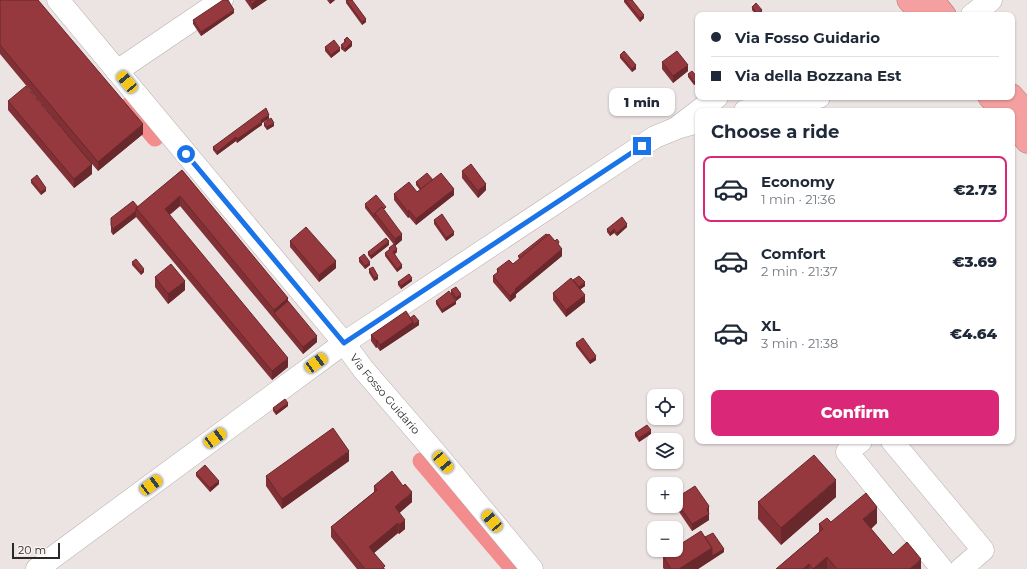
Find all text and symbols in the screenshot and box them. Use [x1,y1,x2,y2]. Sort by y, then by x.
text: Via Fosso Guidario [735,28,880,47]
text: Via della Bozzana Est [735,66,902,85]
car [115,69,139,95]
callout: 1 min [609,88,675,116]
text: 1 min [624,94,660,110]
text: Choose a ride [711,121,839,143]
route end [633,137,651,155]
route start [177,145,195,163]
icon: car [713,171,749,207]
text: Economy [761,172,834,191]
text: €2.73 [953,180,997,199]
text: 1 min · 21:36 [761,191,835,207]
icon: car [713,243,749,279]
text: Comfort [761,244,826,263]
text: €3.69 [952,252,997,271]
text: 2 min · 21:37 [761,263,838,279]
icon: car [713,315,749,351]
text: XL [761,316,780,335]
text: €4.64 [950,324,997,343]
text: 3 min · 21:38 [761,335,838,351]
car [303,351,329,375]
street label: Via Fosso Guidario [347,351,423,437]
map controls [647,389,683,557]
button: locate [647,389,683,425]
button: Confirm [711,390,999,436]
car [202,426,228,450]
button: layers [647,433,683,469]
car [431,449,455,475]
car [138,473,164,497]
button: + [647,477,683,513]
car [480,508,504,534]
button: − [647,521,683,557]
scale bar [12,541,60,560]
text: 20 m [18,543,46,557]

